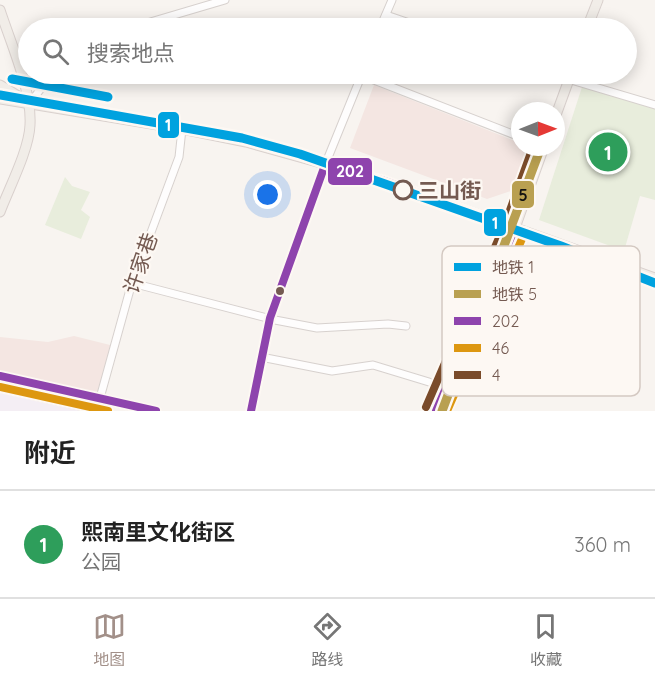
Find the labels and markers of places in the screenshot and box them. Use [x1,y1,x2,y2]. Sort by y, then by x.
pin: 1 [588,130,628,174]
place label: 三山街 [418,177,481,203]
marker: 三山街 [393,180,413,200]
unlabelled marker [274,285,286,297]

